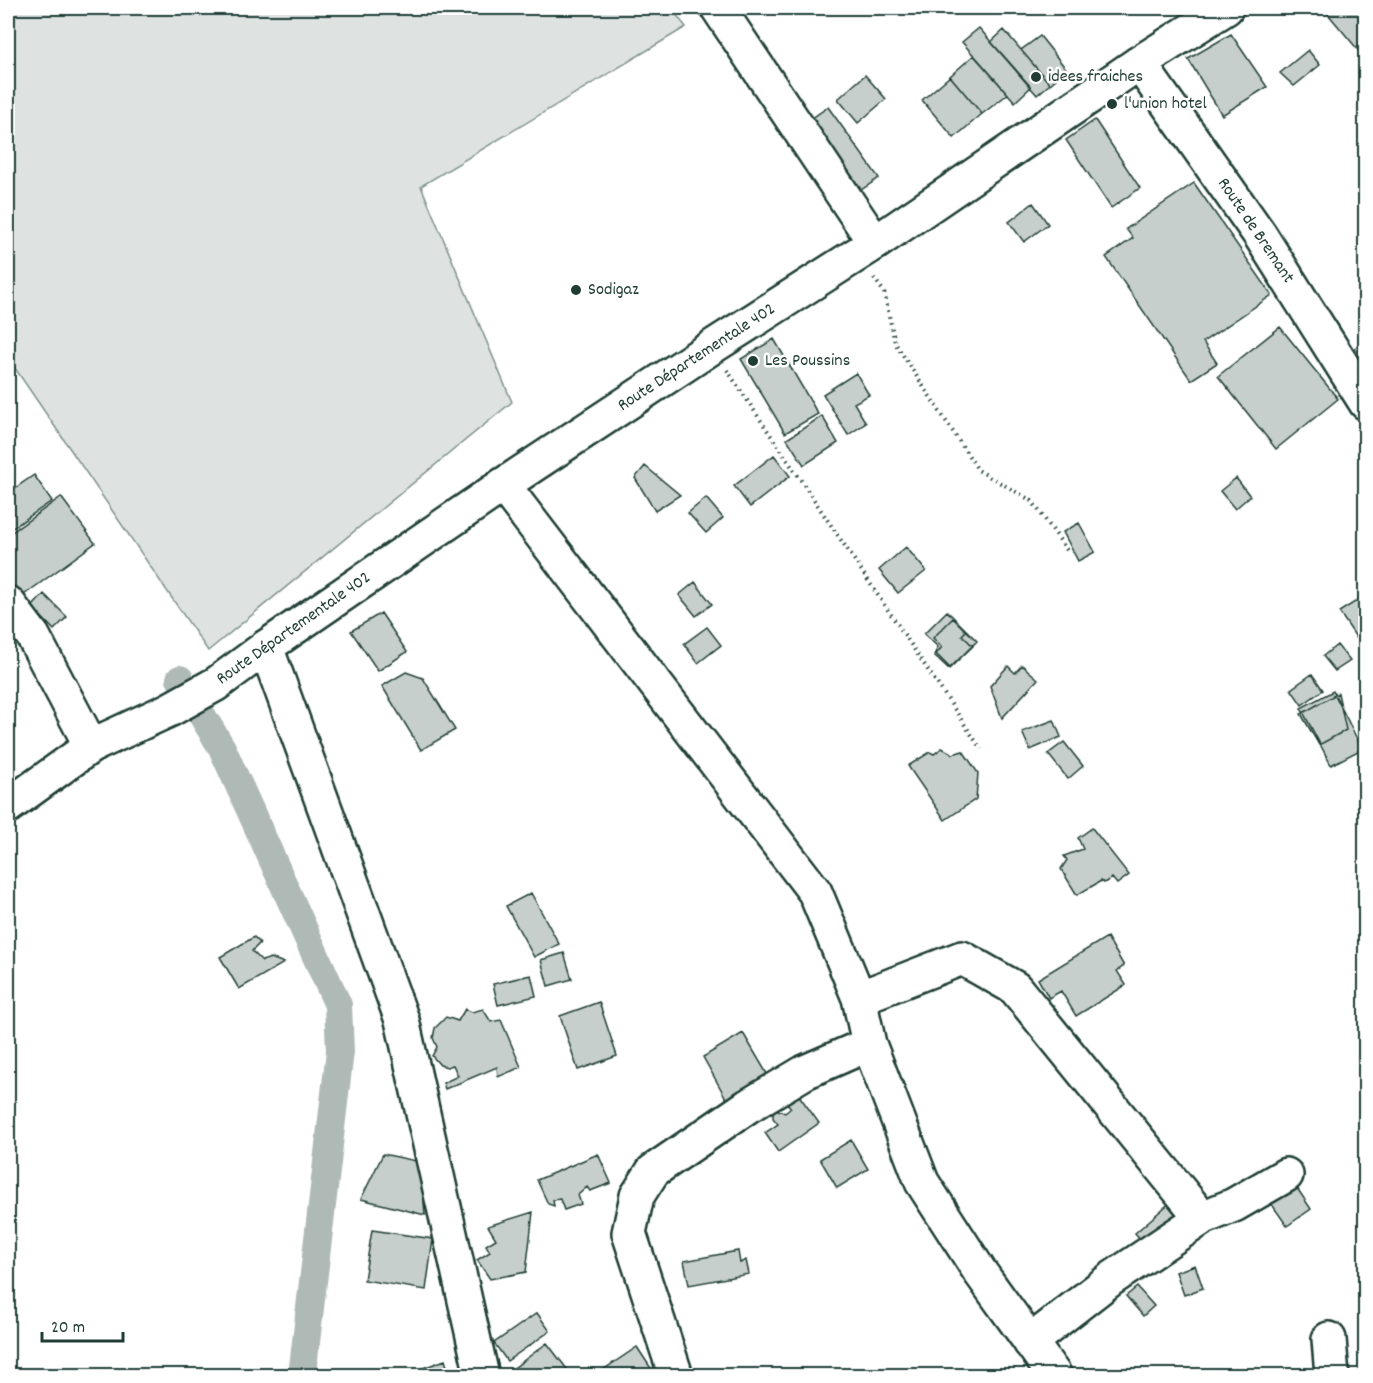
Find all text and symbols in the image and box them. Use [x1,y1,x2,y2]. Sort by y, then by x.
place label: idees fraiches [1048,65,1143,90]
marker: idees fraiches [1029,70,1043,84]
place label: l'union hotel [1124,92,1207,117]
marker: l'union hotel [1105,97,1119,111]
street label: Route de Bremant [1210,173,1300,289]
place label: Sodigaz [588,278,639,303]
marker: Sodigaz [569,283,583,297]
street label: Route Départementale 402 [613,298,781,418]
place label: Les Poussins [765,349,850,374]
marker: Les Poussins [746,354,760,368]
street label: Route Départementale 402 [212,566,376,692]
scale bar [42,1305,123,1343]
text: 20 m [51,1316,85,1341]

